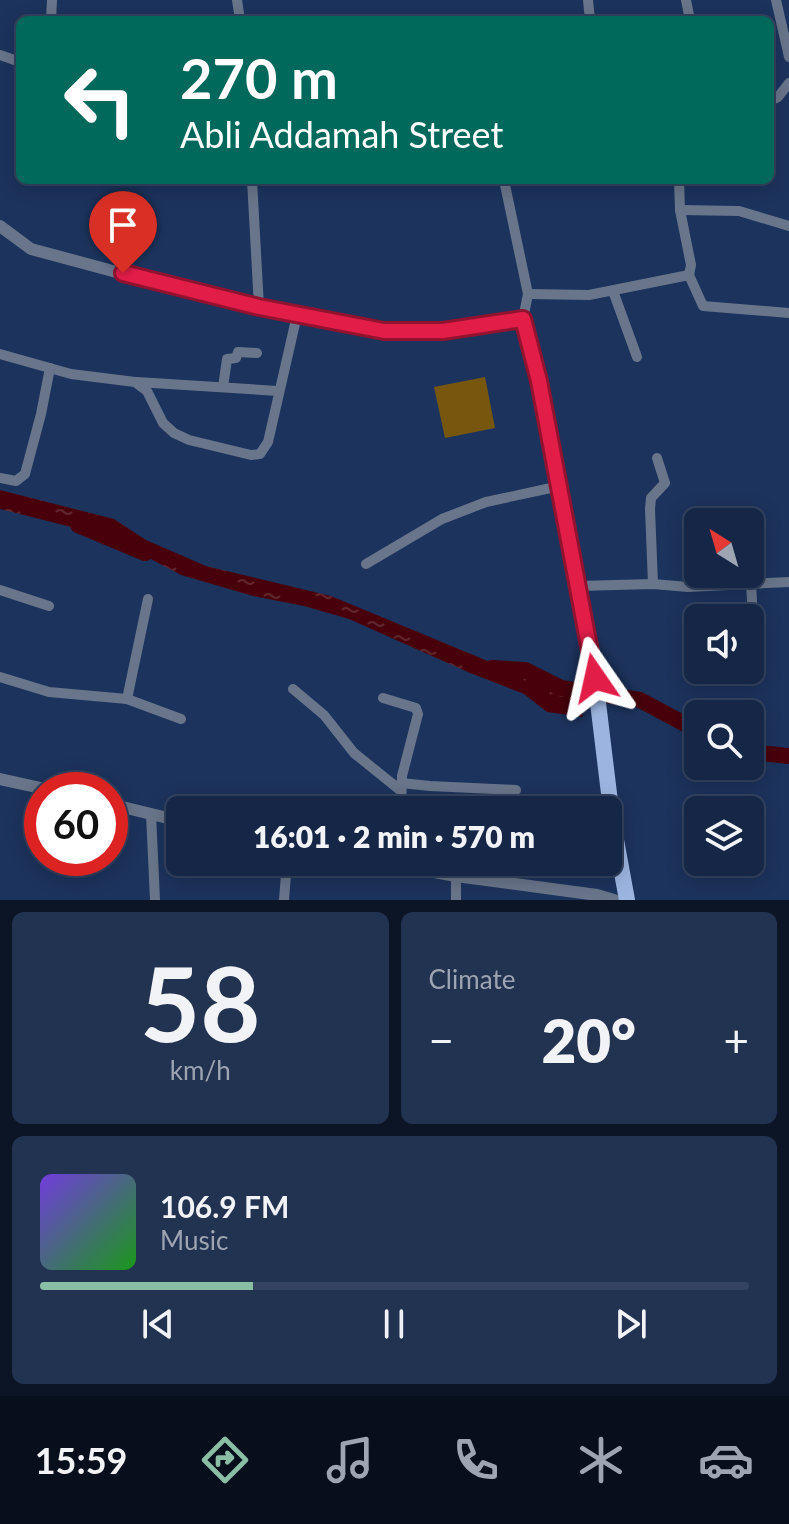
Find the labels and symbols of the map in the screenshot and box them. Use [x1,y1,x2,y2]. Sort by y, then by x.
pin [89,191,157,273]
north arrow [684,508,764,588]
position arrow [553,636,637,720]
speed limit sign: 60 [24,772,128,876]

